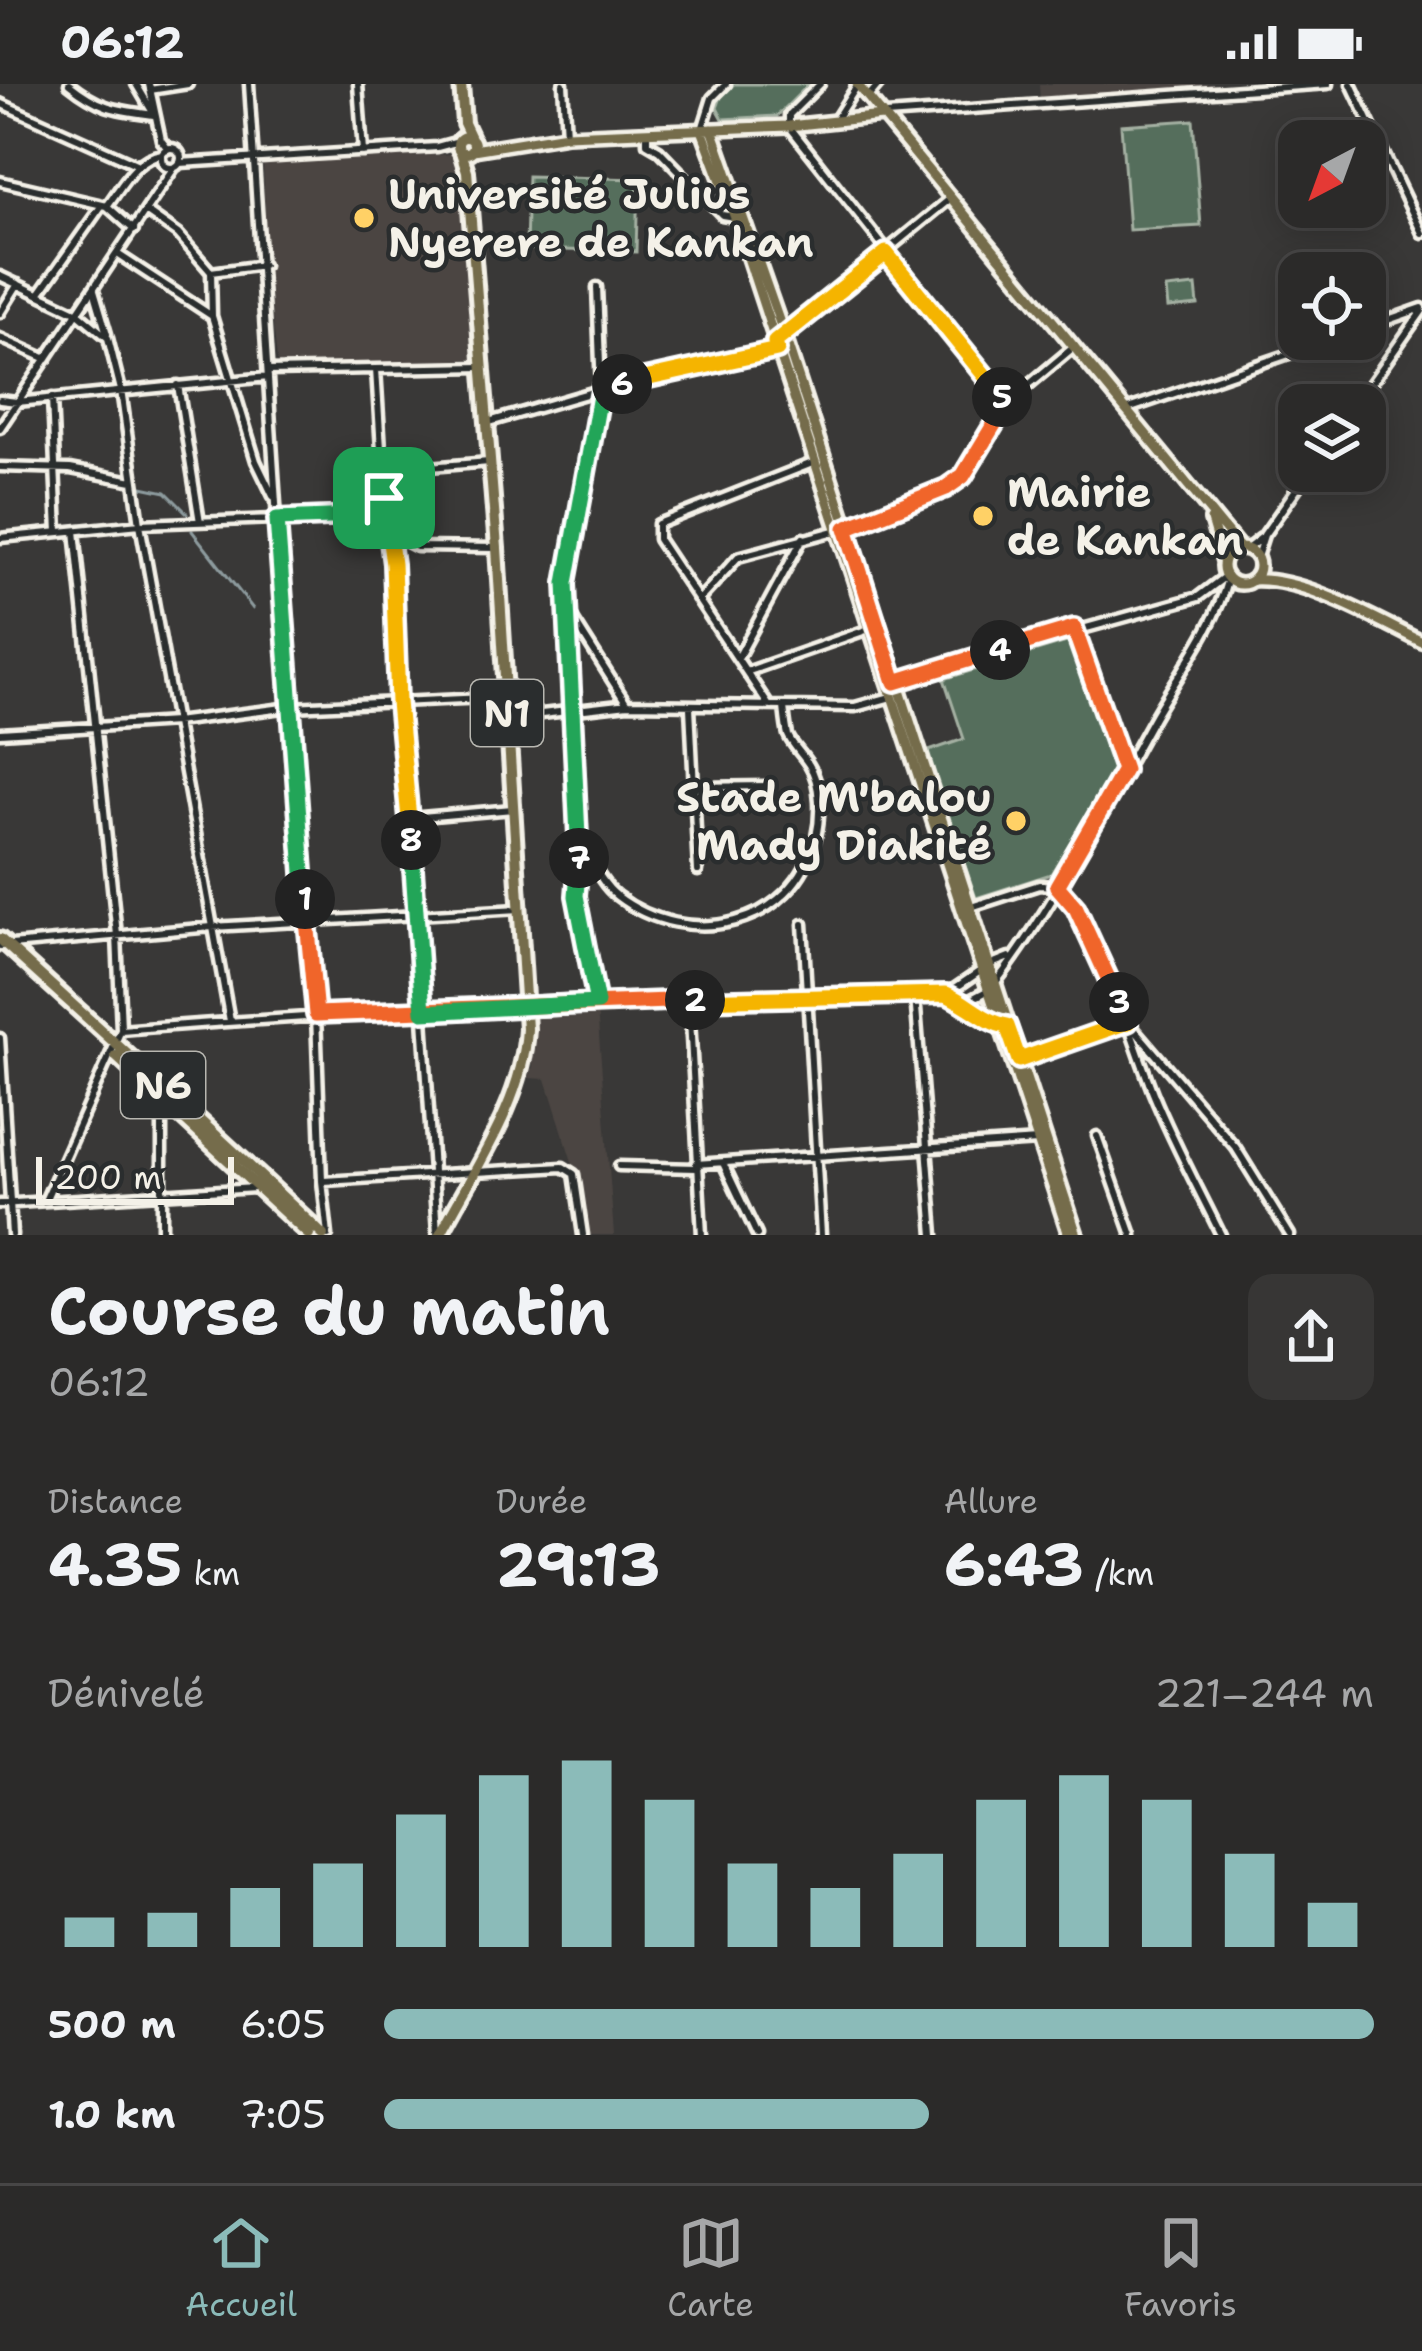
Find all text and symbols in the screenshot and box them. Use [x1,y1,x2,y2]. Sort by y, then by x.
text: 06:12 [60,12,184,72]
north arrow [1278,120,1386,228]
map controls [1278,120,1386,492]
place label: Université Julius Nyerere de Kankan [388,166,814,270]
marker: Université Julius Nyerere de Kankan [351,205,377,231]
button: locate [1278,252,1386,360]
pin: 6 [592,354,652,414]
text: 6 [610,361,634,406]
pin: 5 [972,367,1032,427]
text: 5 [992,374,1012,419]
button: layers [1278,384,1386,492]
pin [333,447,435,549]
place label: Mairie de Kankan [1007,464,1244,568]
icon: arrive [351,465,417,531]
marker: Mairie de Kankan [970,503,996,529]
pin: 4 [970,620,1030,680]
text: 4 [988,627,1012,672]
road number: N1 [471,680,543,746]
place label: Stade M'balou Mady Diakité [676,769,992,873]
marker: Stade M'balou Mady Diakité [1003,808,1029,834]
pin: 8 [381,810,441,870]
text: 8 [399,817,423,862]
pin: 7 [549,828,609,888]
text: 7 [567,835,591,880]
pin: 1 [275,869,335,929]
text: 1 [297,876,313,921]
pin: 2 [665,970,725,1030]
pin: 3 [1089,972,1149,1032]
text: 2 [683,977,707,1022]
text: 3 [1107,979,1131,1024]
road number: N6 [121,1052,205,1118]
scale bar [36,1151,234,1204]
text: 200 m [54,1155,162,1200]
text: Course du matin [48,1267,610,1355]
button: share [1248,1274,1374,1400]
text: 06:12 [48,1356,150,1408]
text: Distance [48,1479,183,1524]
text: Durée [496,1479,587,1524]
text: Allure [944,1479,1038,1524]
text: 4.35 [48,1524,182,1604]
text: 29:13 [496,1524,660,1604]
text: 6:43 [944,1524,1084,1604]
text: km [182,1551,240,1596]
text: /km [1084,1551,1154,1596]
text: Dénivelé [48,1667,205,1719]
text: 221–244 m [1155,1667,1374,1719]
text: 500 m [48,1998,176,2050]
text: 6:05 [240,1998,326,2050]
text: 1.0 km [48,2088,175,2140]
text: 7:05 [240,2088,326,2140]
tab: Accueil [185,2210,297,2327]
tab: Carte [667,2210,754,2327]
tab: Favoris [1124,2210,1237,2327]

